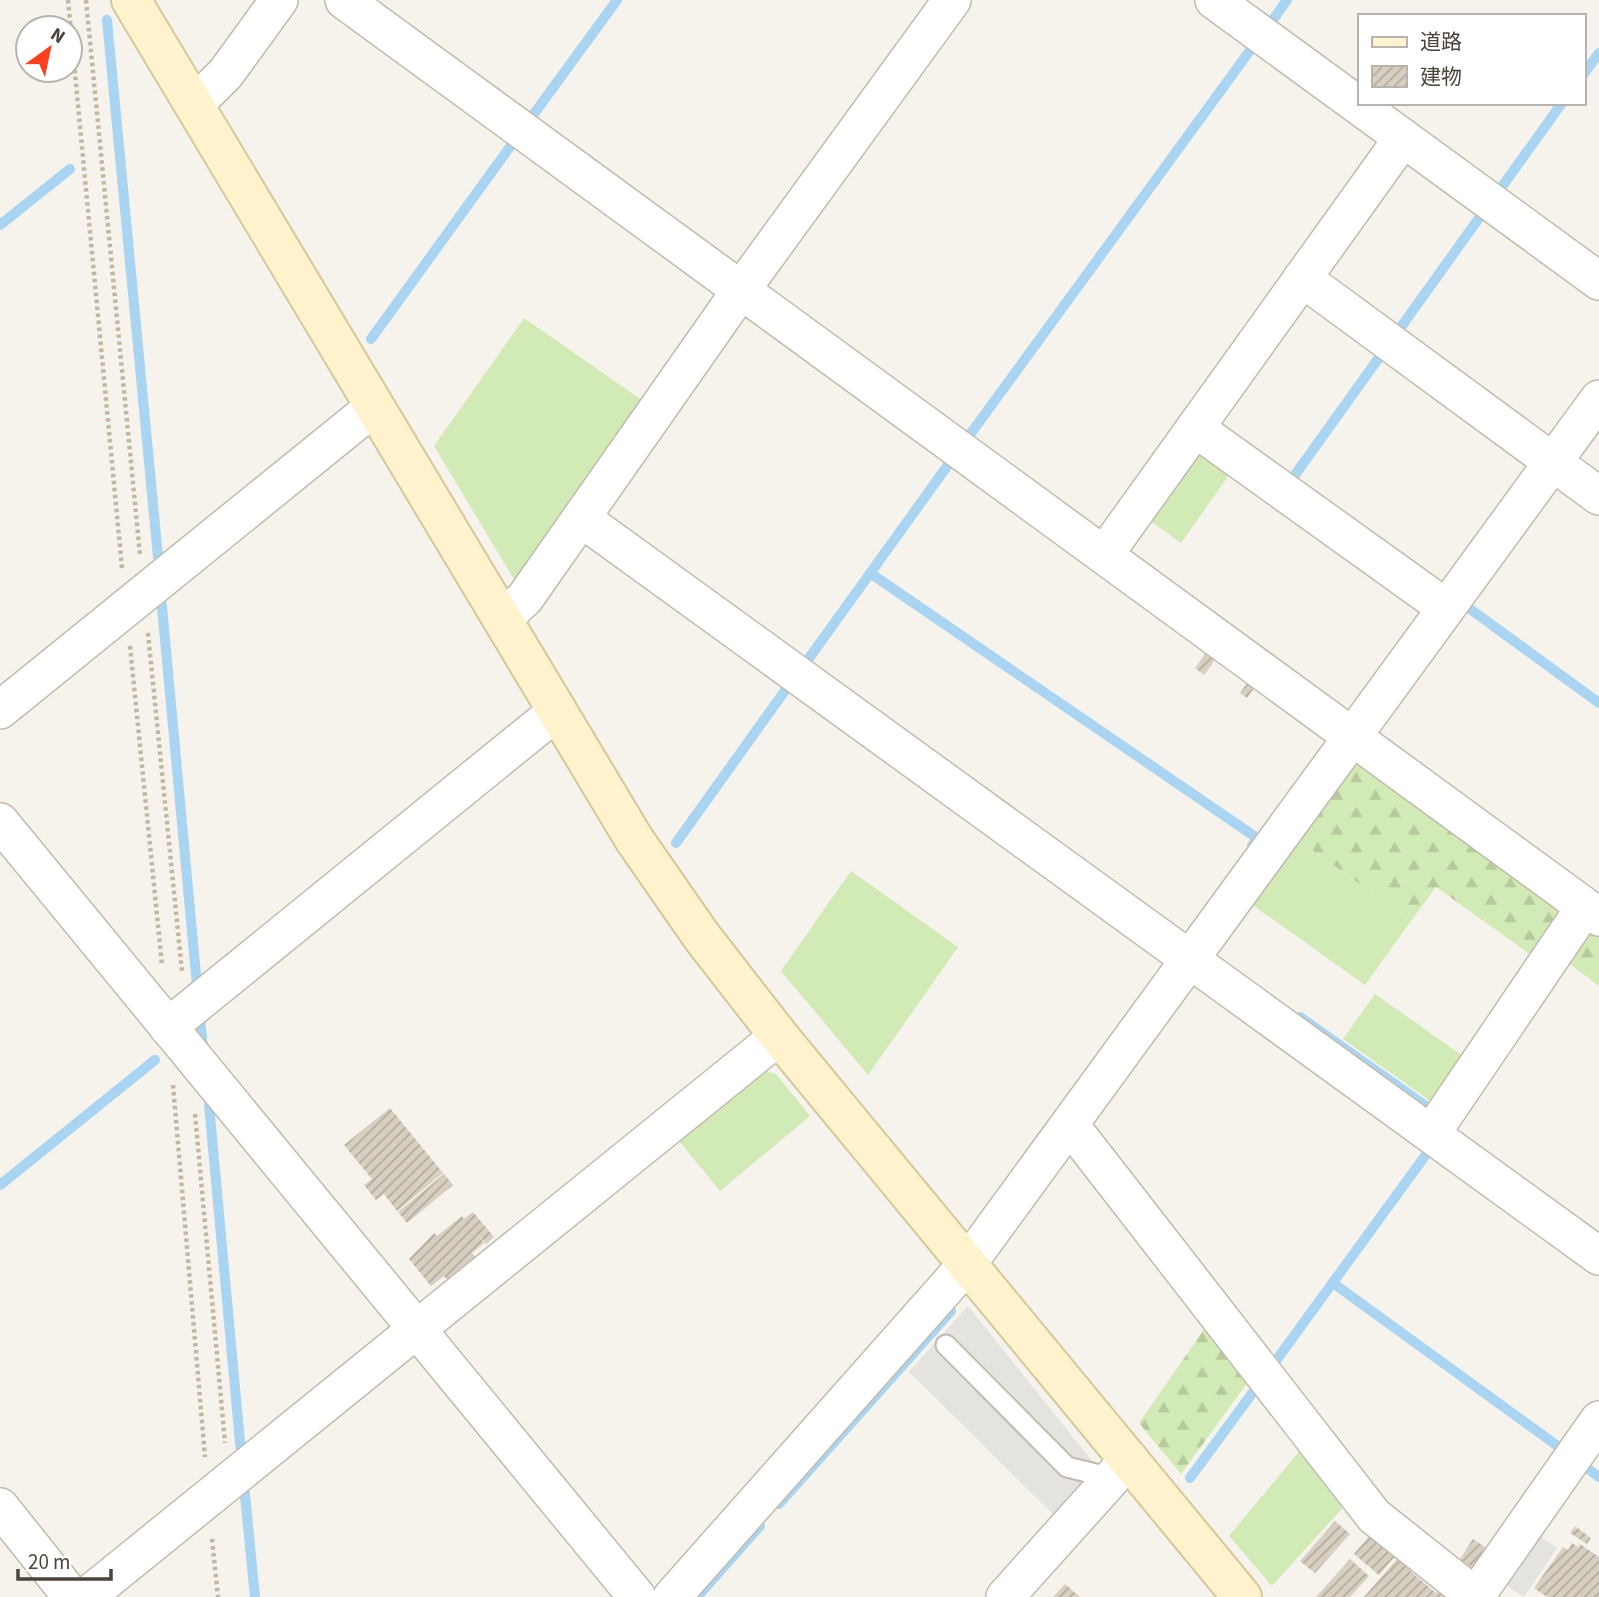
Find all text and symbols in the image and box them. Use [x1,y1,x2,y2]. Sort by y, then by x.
north arrow [14,14,84,84]
legend [1358,14,1585,105]
text: N [45,21,70,51]
text: 道路 [1420,27,1462,57]
text: 建物 [1420,62,1462,92]
scale bar [18,1538,110,1582]
text: 20 m [28,1547,70,1577]

